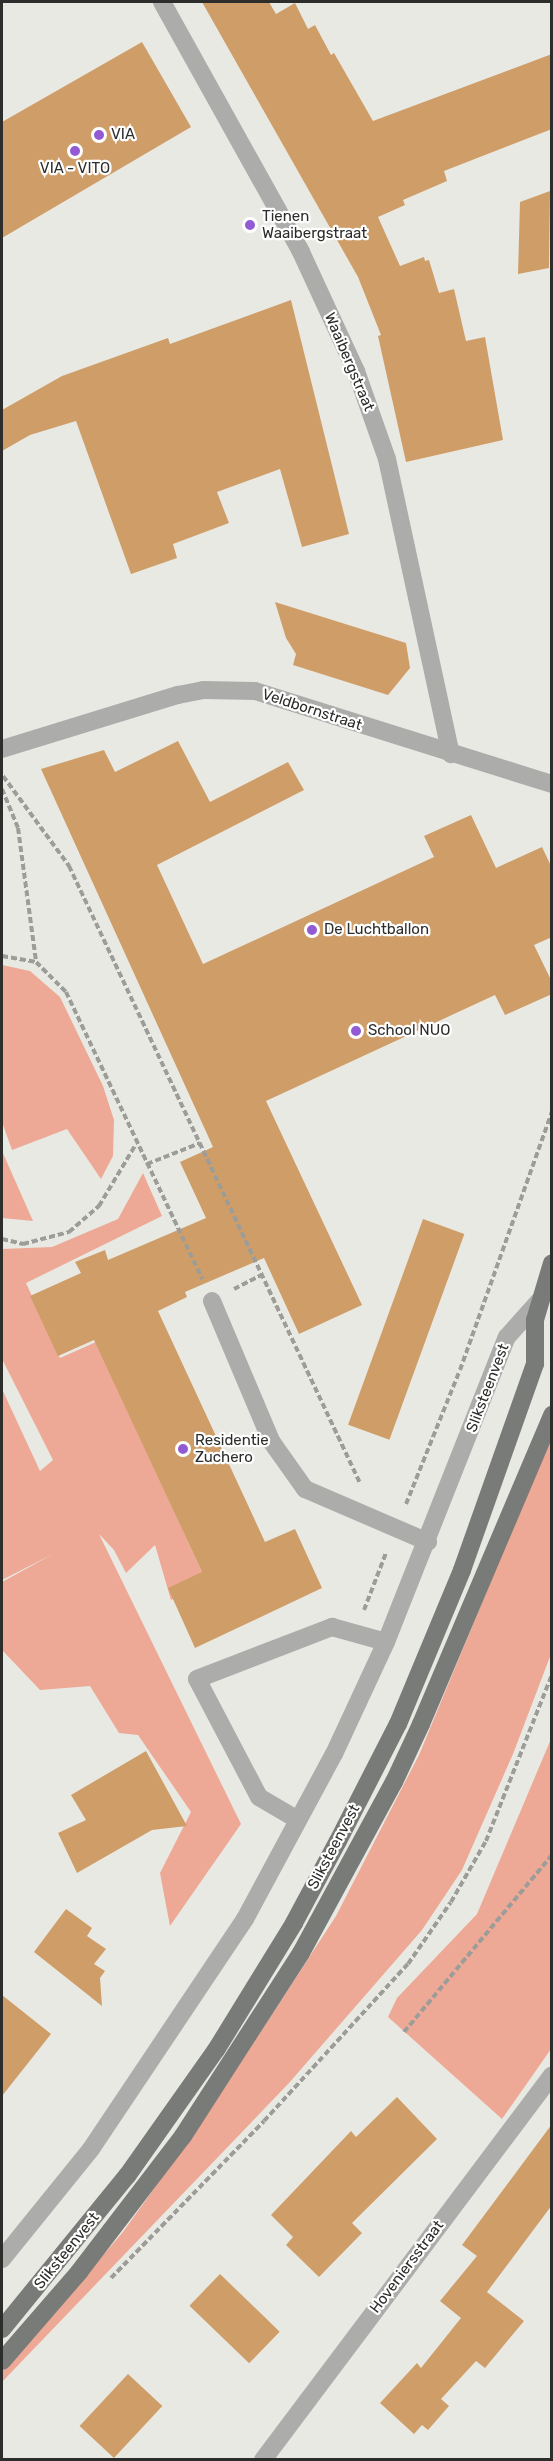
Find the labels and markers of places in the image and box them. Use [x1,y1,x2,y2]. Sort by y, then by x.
place label: VIA [111,126,135,144]
marker: VIA [92,128,106,142]
marker: VIA - VITO [68,144,82,158]
place label: VIA - VITO [39,160,111,178]
place label: Tienen Waaibergstraat [262,207,367,242]
marker: Tienen Waaibergstraat [243,218,257,232]
place label: De Luchtballon [324,921,429,939]
marker: De Luchtballon [305,923,319,937]
place label: School NUO [368,1022,450,1040]
marker: School NUO [349,1024,363,1038]
place label: Residentie Zuchero [195,1431,269,1466]
marker: Residentie Zuchero [176,1442,190,1456]

